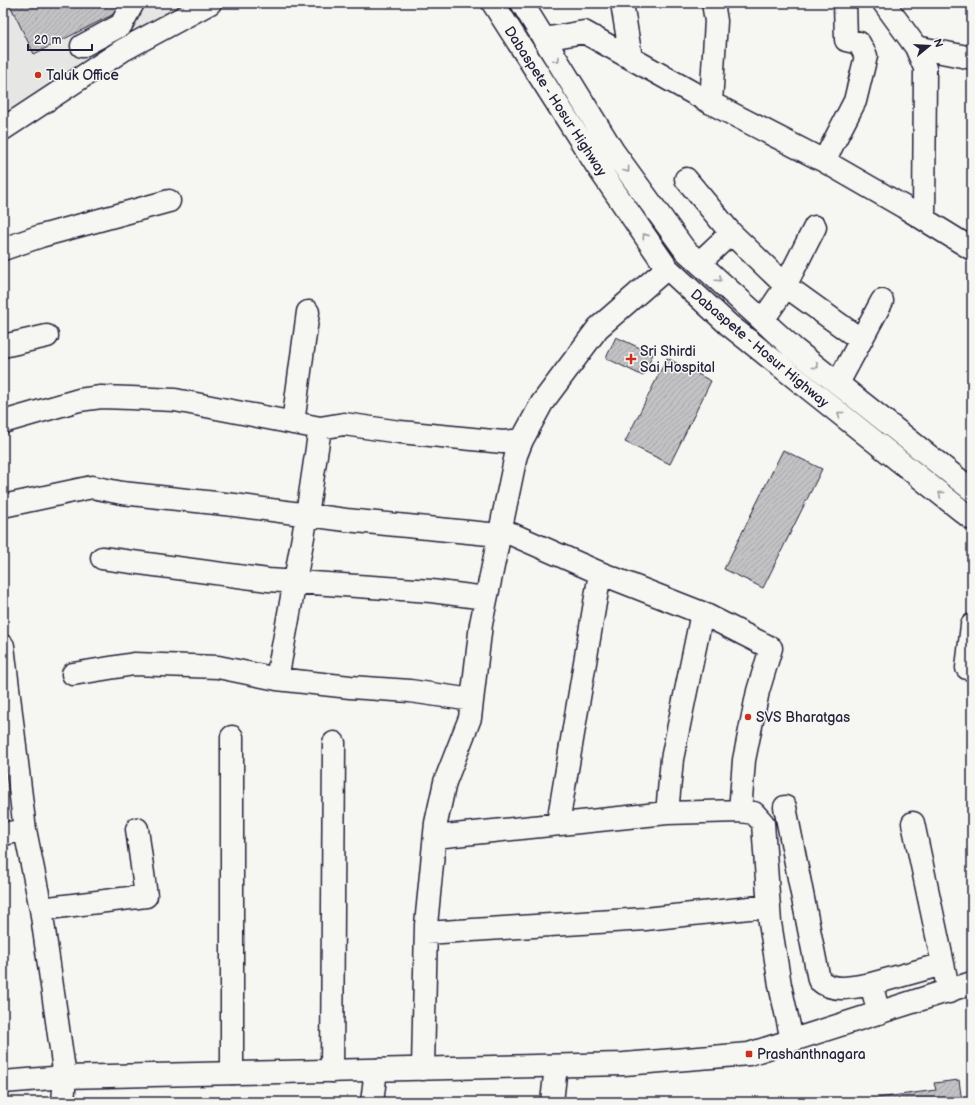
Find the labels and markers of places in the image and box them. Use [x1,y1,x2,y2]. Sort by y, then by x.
place label: Taluk Office [46,67,119,84]
marker: Taluk Office [33,70,43,80]
place label: Sri Shirdi Sai Hospital [640,343,715,376]
marker: Sri Shirdi Sai Hospital [625,353,637,365]
place label: SVS Bharatgas [756,709,850,726]
marker: SVS Bharatgas [743,712,753,722]
place label: Prashanthnagara [757,1046,866,1063]
marker: Prashanthnagara [744,1049,754,1059]

